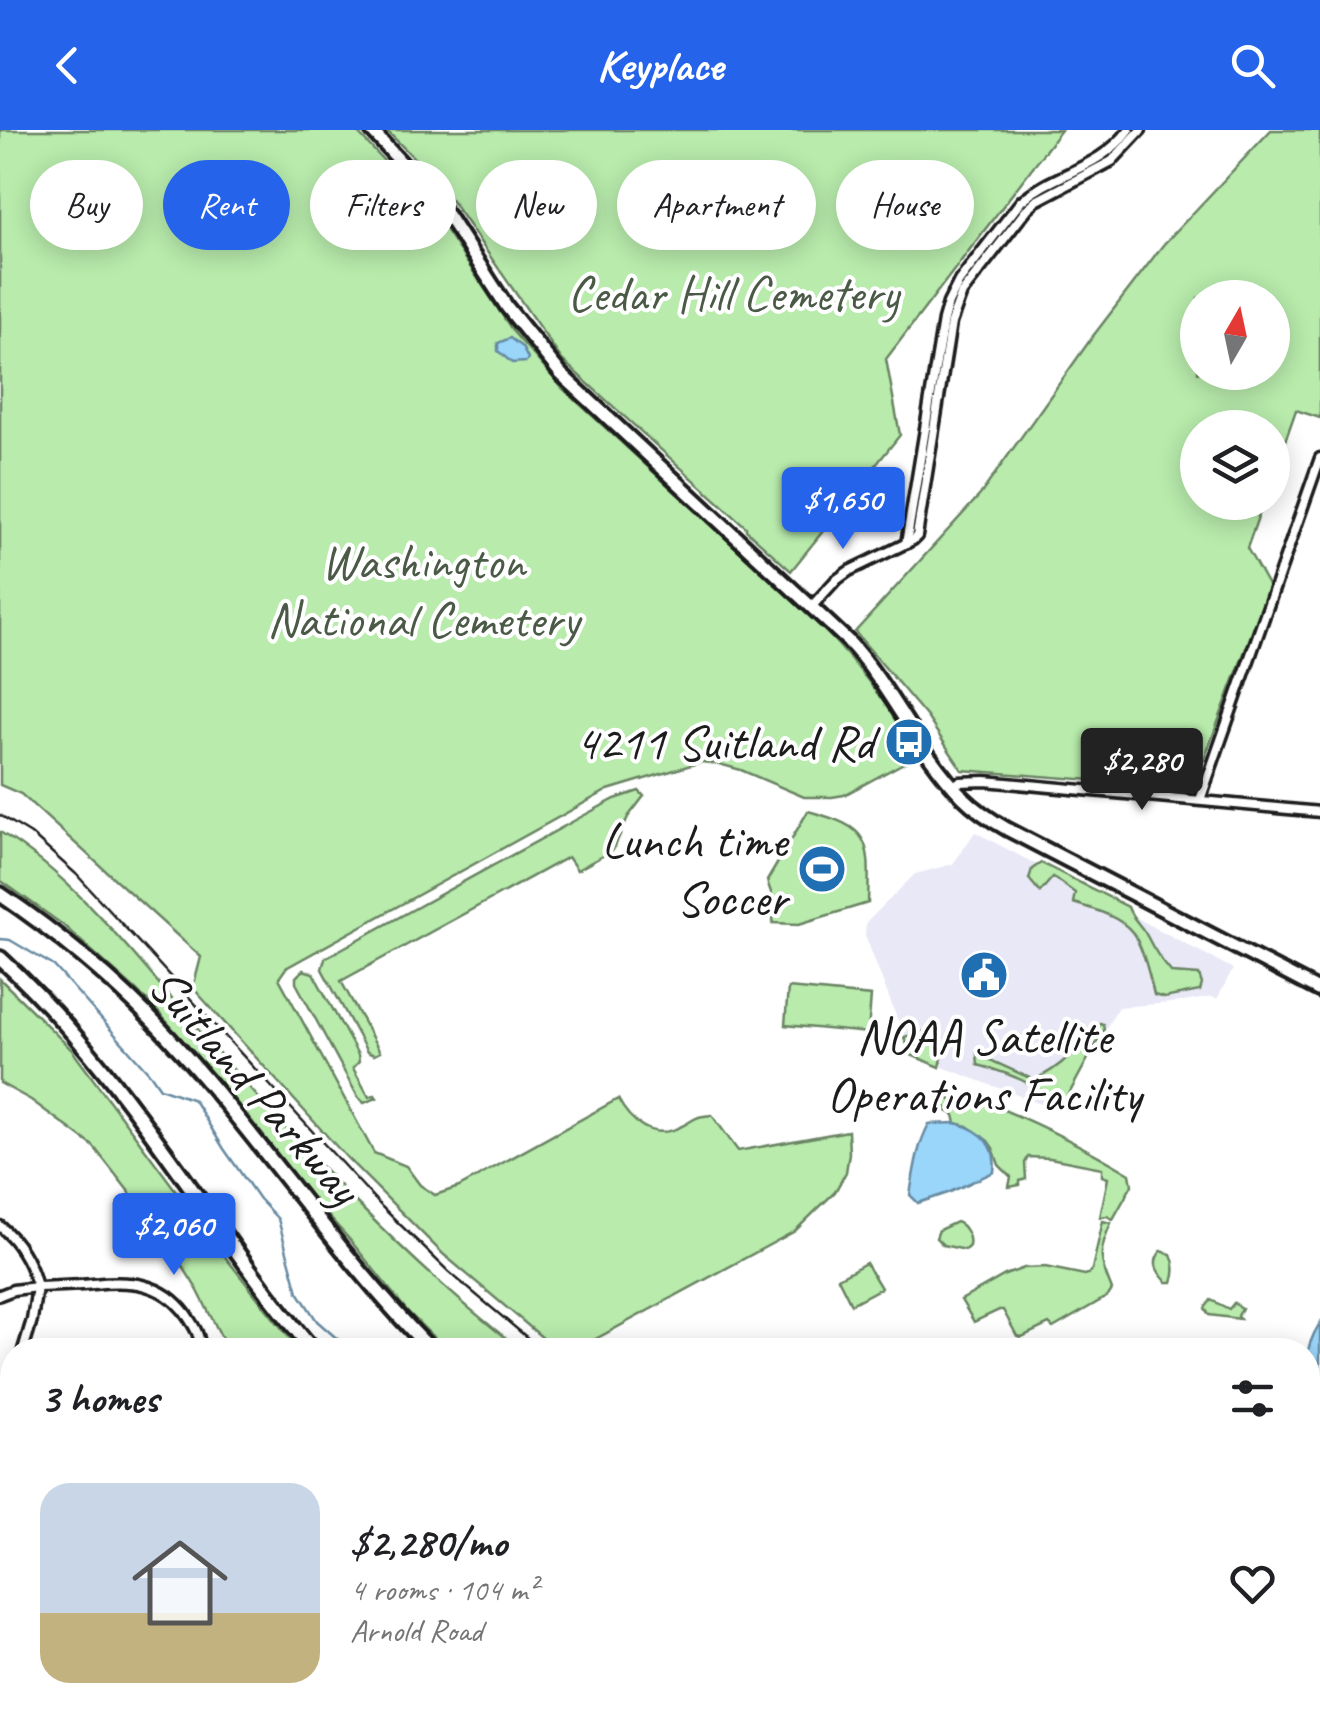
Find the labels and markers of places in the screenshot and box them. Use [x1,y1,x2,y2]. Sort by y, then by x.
pin: $1,650 [762,467,924,552]
place label: 4211 Suitland Rd [575,711,881,774]
bus stop icon: 4211 Suitland Rd [883,716,935,768]
pin: $2,280 [1061,728,1223,813]
place label: Lunch time Soccer [602,809,791,930]
sports icon: Lunch time Soccer [796,843,848,895]
public building icon: NOAA Satellite Operations Facility [958,949,1010,1001]
place label: NOAA Satellite Operations Facility [827,1005,1145,1126]
pin: $2,060 [93,1193,255,1278]

